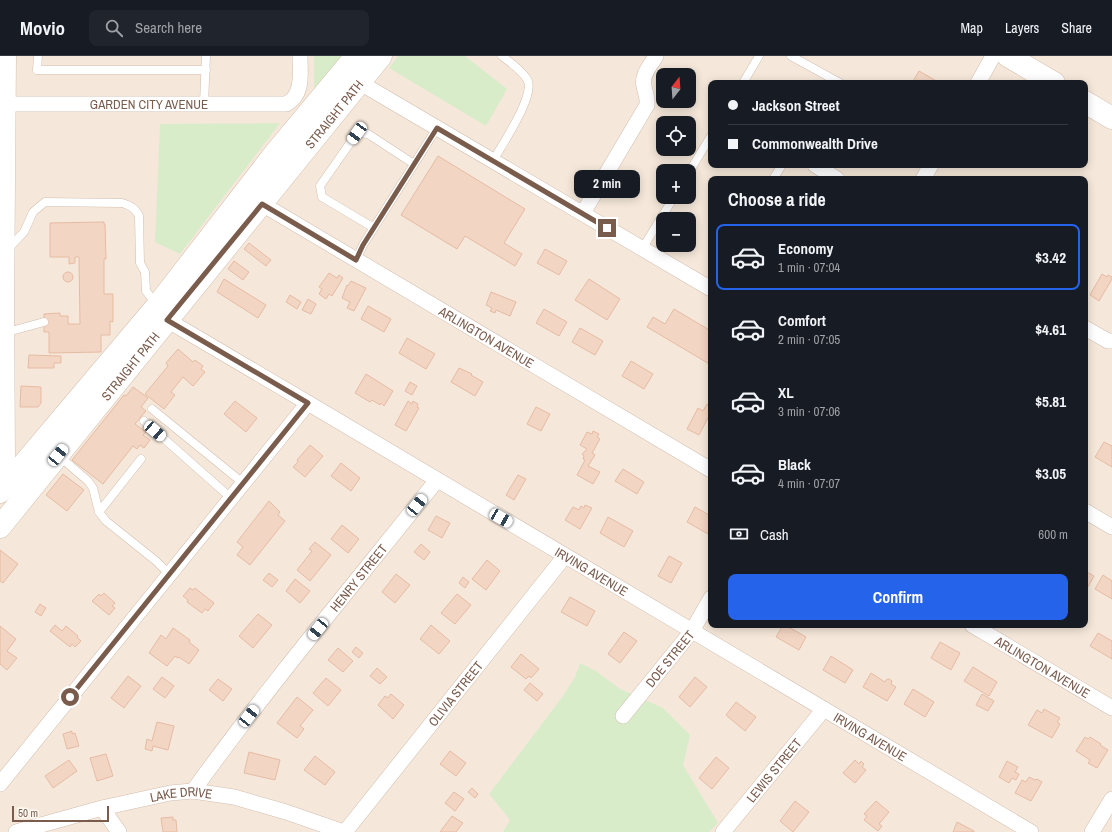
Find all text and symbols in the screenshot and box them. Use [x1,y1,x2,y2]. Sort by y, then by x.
search box [89,10,369,46]
text: Movio [20,15,65,41]
icon: search [103,17,125,39]
text: Search here [135,17,202,38]
text: Map [961,19,983,37]
text: Layers [1005,19,1039,37]
text: Share [1061,19,1092,37]
north arrow [656,68,696,108]
map controls [656,68,696,252]
street label: STRAIGHT PATH [301,76,367,152]
text: Jackson Street [752,95,840,116]
street label: GARDEN CITY AVENUE [90,96,208,113]
button: locate [656,116,696,156]
car [345,120,369,146]
text: Commonwealth Drive [752,133,878,154]
button: + [656,164,696,204]
callout: 2 min [574,170,640,198]
text: 2 min [593,175,621,192]
text: Choose a ride [728,187,826,212]
button: − [656,212,696,252]
route end [598,219,616,237]
text: Economy [778,238,833,259]
icon: car [730,239,766,275]
text: $3.42 [1035,247,1066,268]
text: 1 min · 07:04 [778,259,840,276]
street label: ARLINGTON AVENUE [435,302,537,372]
text: Comfort [778,310,826,331]
icon: car [730,311,766,347]
text: $4.61 [1035,319,1066,340]
street label: STRAIGHT PATH [97,328,163,404]
text: 2 min · 07:05 [778,331,840,348]
text: XL [778,382,794,403]
icon: car [730,383,766,419]
text: $5.81 [1035,391,1066,412]
text: 3 min · 07:06 [778,403,840,420]
car [142,419,168,443]
car [46,442,70,468]
text: Black [778,454,811,475]
icon: car [730,455,766,491]
text: $3.05 [1035,463,1066,484]
text: 4 min · 07:07 [778,475,840,492]
car [405,492,429,518]
car [488,507,514,529]
icon: cash [728,523,750,545]
text: Cash [760,524,789,545]
text: 600 m [1038,526,1068,543]
street label: HENRY STREET [326,540,391,615]
street label: IRVING AVENUE [552,543,631,600]
button: Confirm [728,574,1068,620]
car [306,616,330,642]
street label: DOE STREET [642,626,698,690]
street label: ARLINGTON AVENUE [991,632,1093,702]
street label: OLIVIA STREET [424,657,487,730]
route start [61,688,79,706]
car [237,703,261,729]
street label: IRVING AVENUE [831,708,910,765]
street label: LEWIS STREET [742,734,805,806]
street label: LAKE DRIVE [148,782,213,806]
scale bar [12,804,109,823]
text: 50 m [18,806,38,820]

